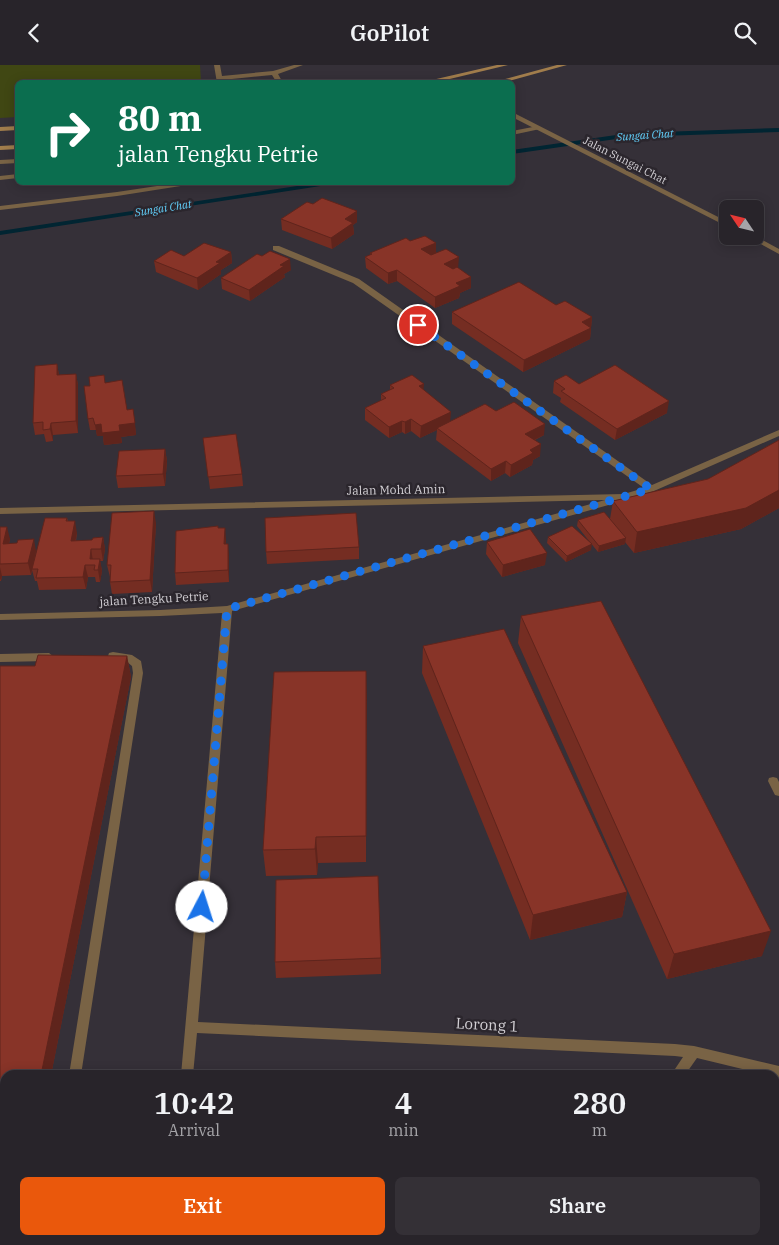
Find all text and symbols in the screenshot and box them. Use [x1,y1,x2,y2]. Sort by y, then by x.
text: GoPilot [350,18,429,47]
icon: back [20,19,48,47]
icon: search [731,19,759,47]
text: 80 m [118,95,202,141]
icon: right [35,100,100,165]
water label: Sungai Chat [615,126,675,144]
street label: Jalan Sungai Chat [581,133,669,187]
text: jalan Tengku Petrie [118,139,318,168]
water label: Sungai Chat [132,196,194,220]
north arrow [719,200,764,245]
map controls [719,200,764,245]
pin [397,304,439,346]
icon: arrive [404,311,432,339]
street label: Jalan Mohd Amin [347,481,446,498]
street label: jalan Tengku Petrie [98,588,209,609]
position arrow [175,880,227,932]
street label: Lorong 1 [455,1013,519,1036]
text: 10:42 [154,1083,235,1122]
text: 4 [394,1083,412,1122]
text: 280 [572,1083,626,1122]
text: Arrival [168,1120,220,1140]
text: min [388,1120,419,1140]
text: m [592,1120,607,1140]
button: Exit [20,1177,385,1235]
button: Share [395,1177,760,1235]

